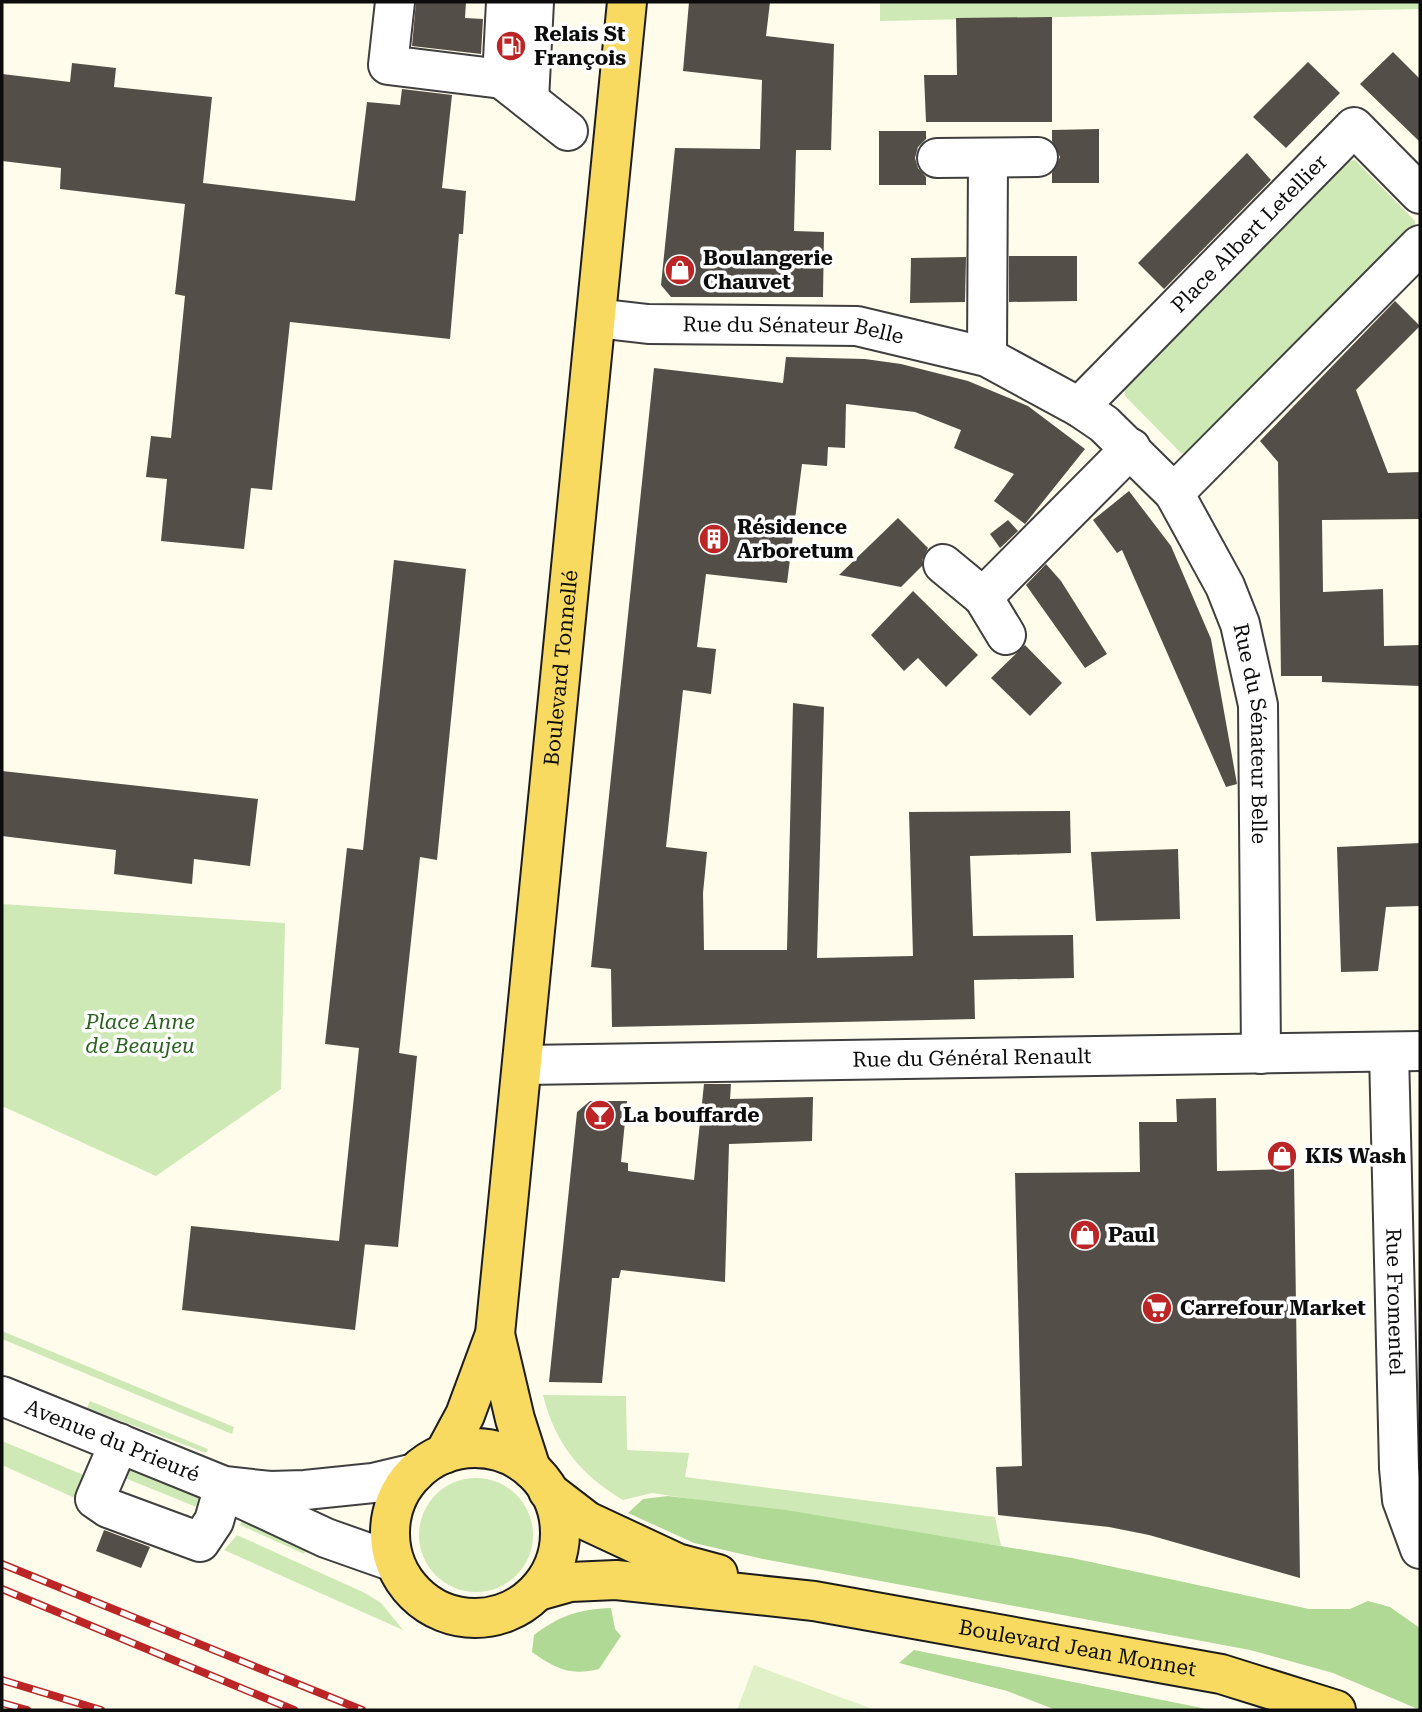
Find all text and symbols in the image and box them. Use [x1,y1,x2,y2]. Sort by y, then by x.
place label: Relais St François [534,22,626,70]
fuel station icon: Relais St François [494,29,528,63]
street label: Place Albert Letellier [1166,149,1332,318]
place label: Boulangerie Chauvet [703,246,833,294]
shop icon: Boulangerie Chauvet [663,253,697,287]
street label: Rue du Sénateur Belle [683,312,906,349]
place label: Résidence Arboretum [737,515,854,563]
building icon: Résidence Arboretum [697,522,731,556]
street label: Boulevard Tonnellé [539,569,583,767]
street label: Rue du Sénateur Belle [1228,621,1271,844]
park label: Place Anne de Beaujeu [84,1010,195,1058]
street label: Rue du Général Renault [852,1044,1092,1072]
bar icon: La bouffarde [583,1098,617,1132]
place label: La bouffarde [623,1103,760,1127]
shop icon: KIS Wash [1265,1139,1299,1173]
place label: KIS Wash [1305,1144,1406,1168]
shop icon: Paul [1068,1218,1102,1252]
place label: Paul [1108,1223,1155,1247]
street label: Rue Fromentel [1381,1228,1409,1376]
supermarket icon: Carrefour Market [1140,1291,1174,1325]
place label: Carrefour Market [1180,1296,1366,1320]
street label: Avenue du Prieuré [22,1395,203,1487]
street label: Boulevard Jean Monnet [957,1615,1198,1681]

